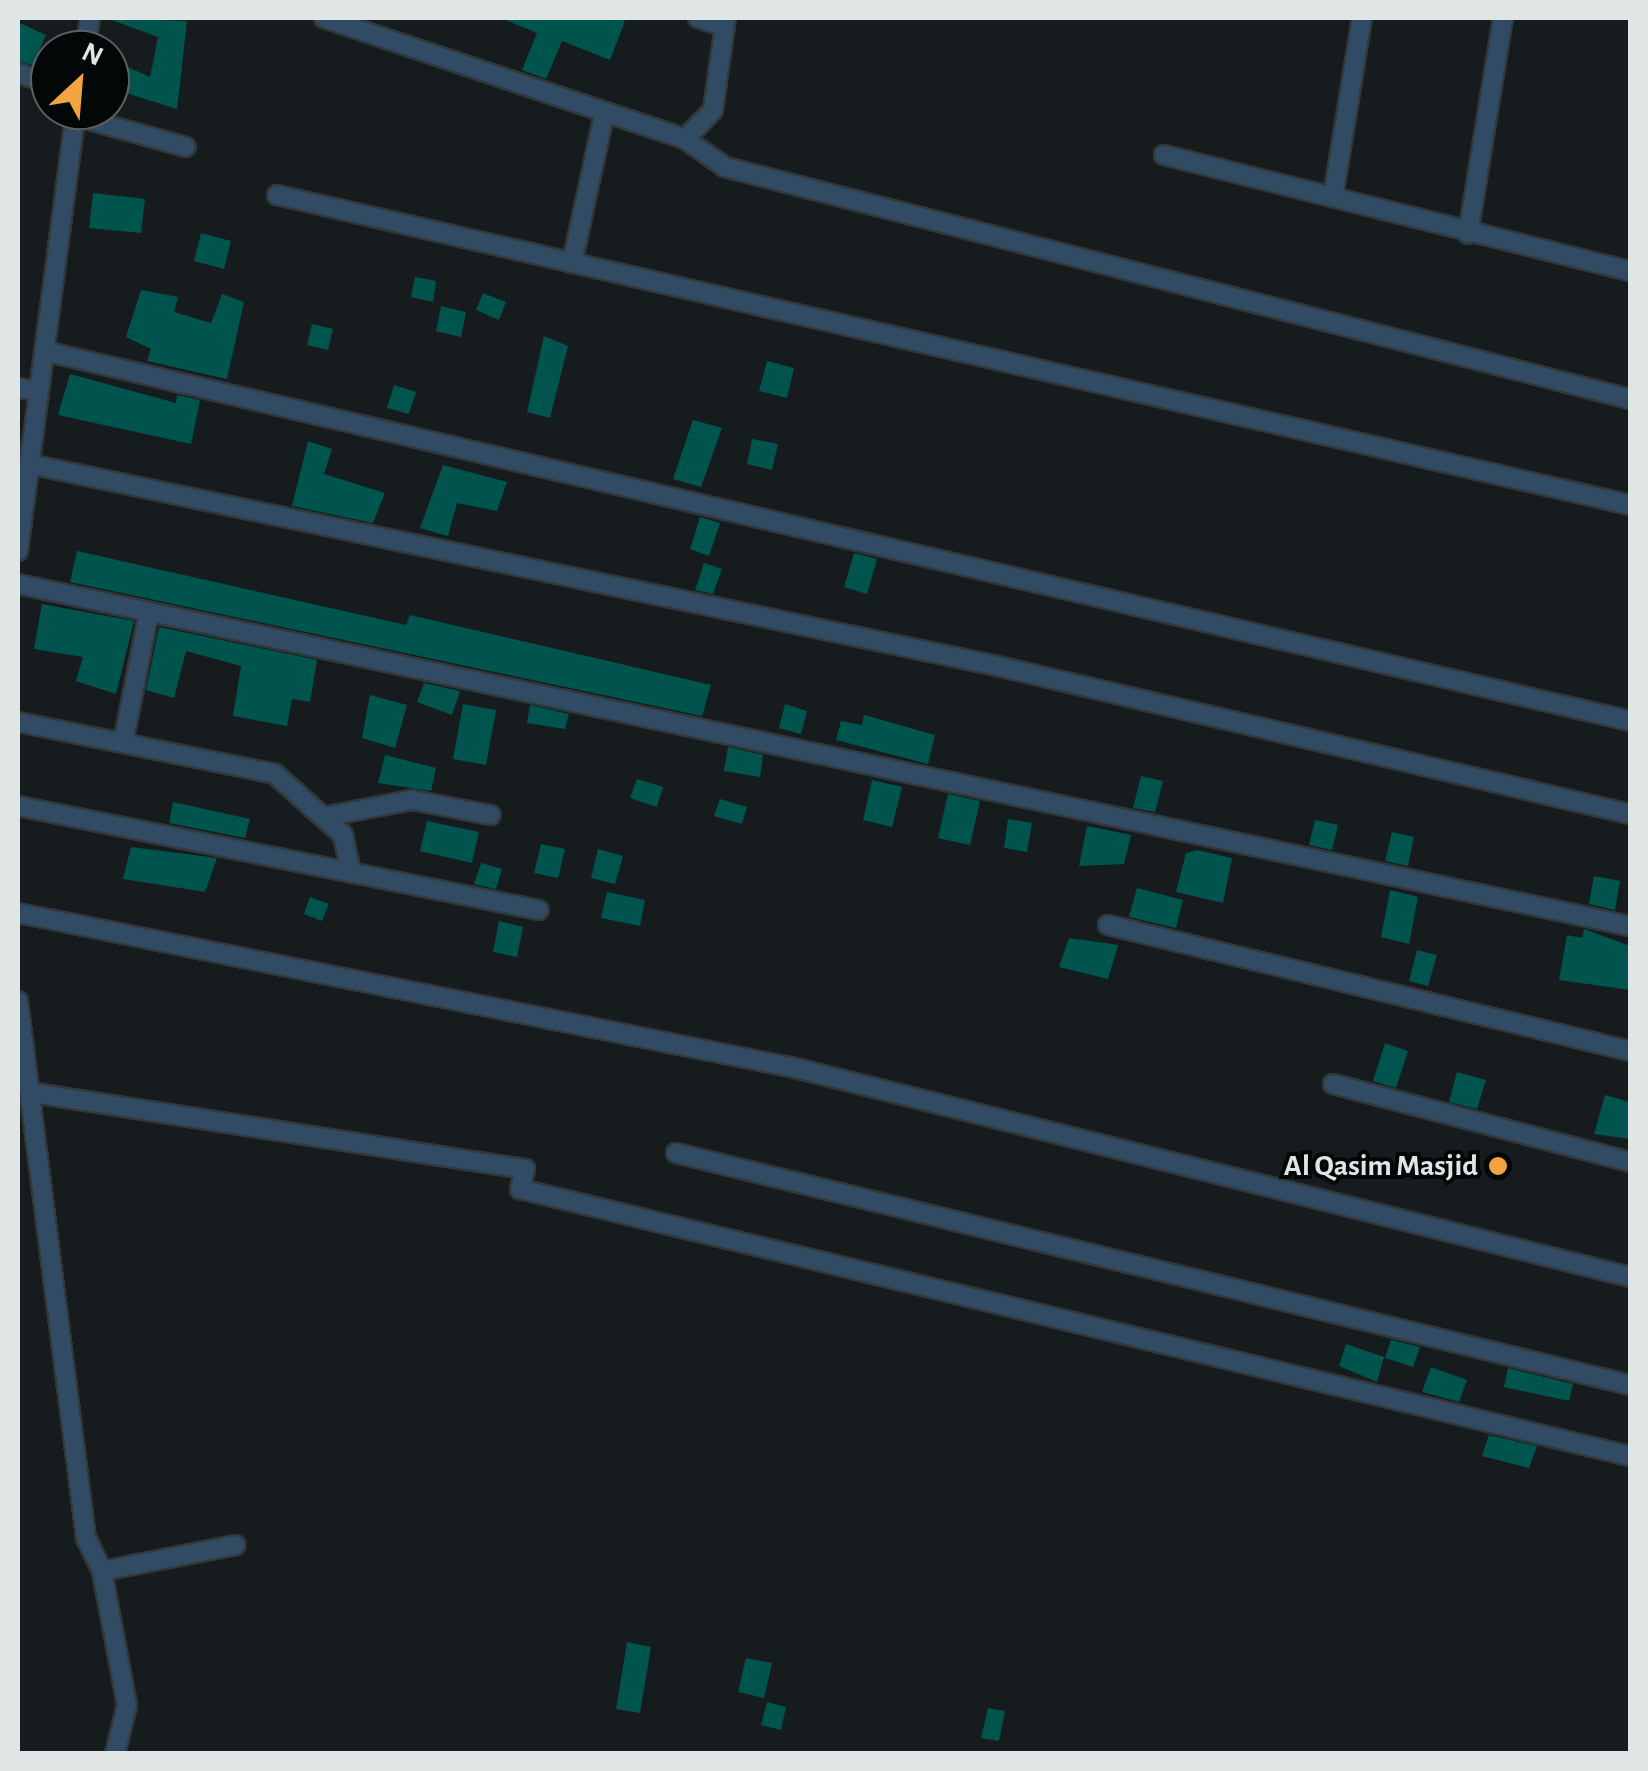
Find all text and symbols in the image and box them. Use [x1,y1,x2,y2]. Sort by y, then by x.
north arrow [30,30,130,130]
text: N [77,38,107,72]
place label: Al Qasim Masjid [1284,1148,1478,1184]
marker: Al Qasim Masjid [1487,1155,1509,1177]

